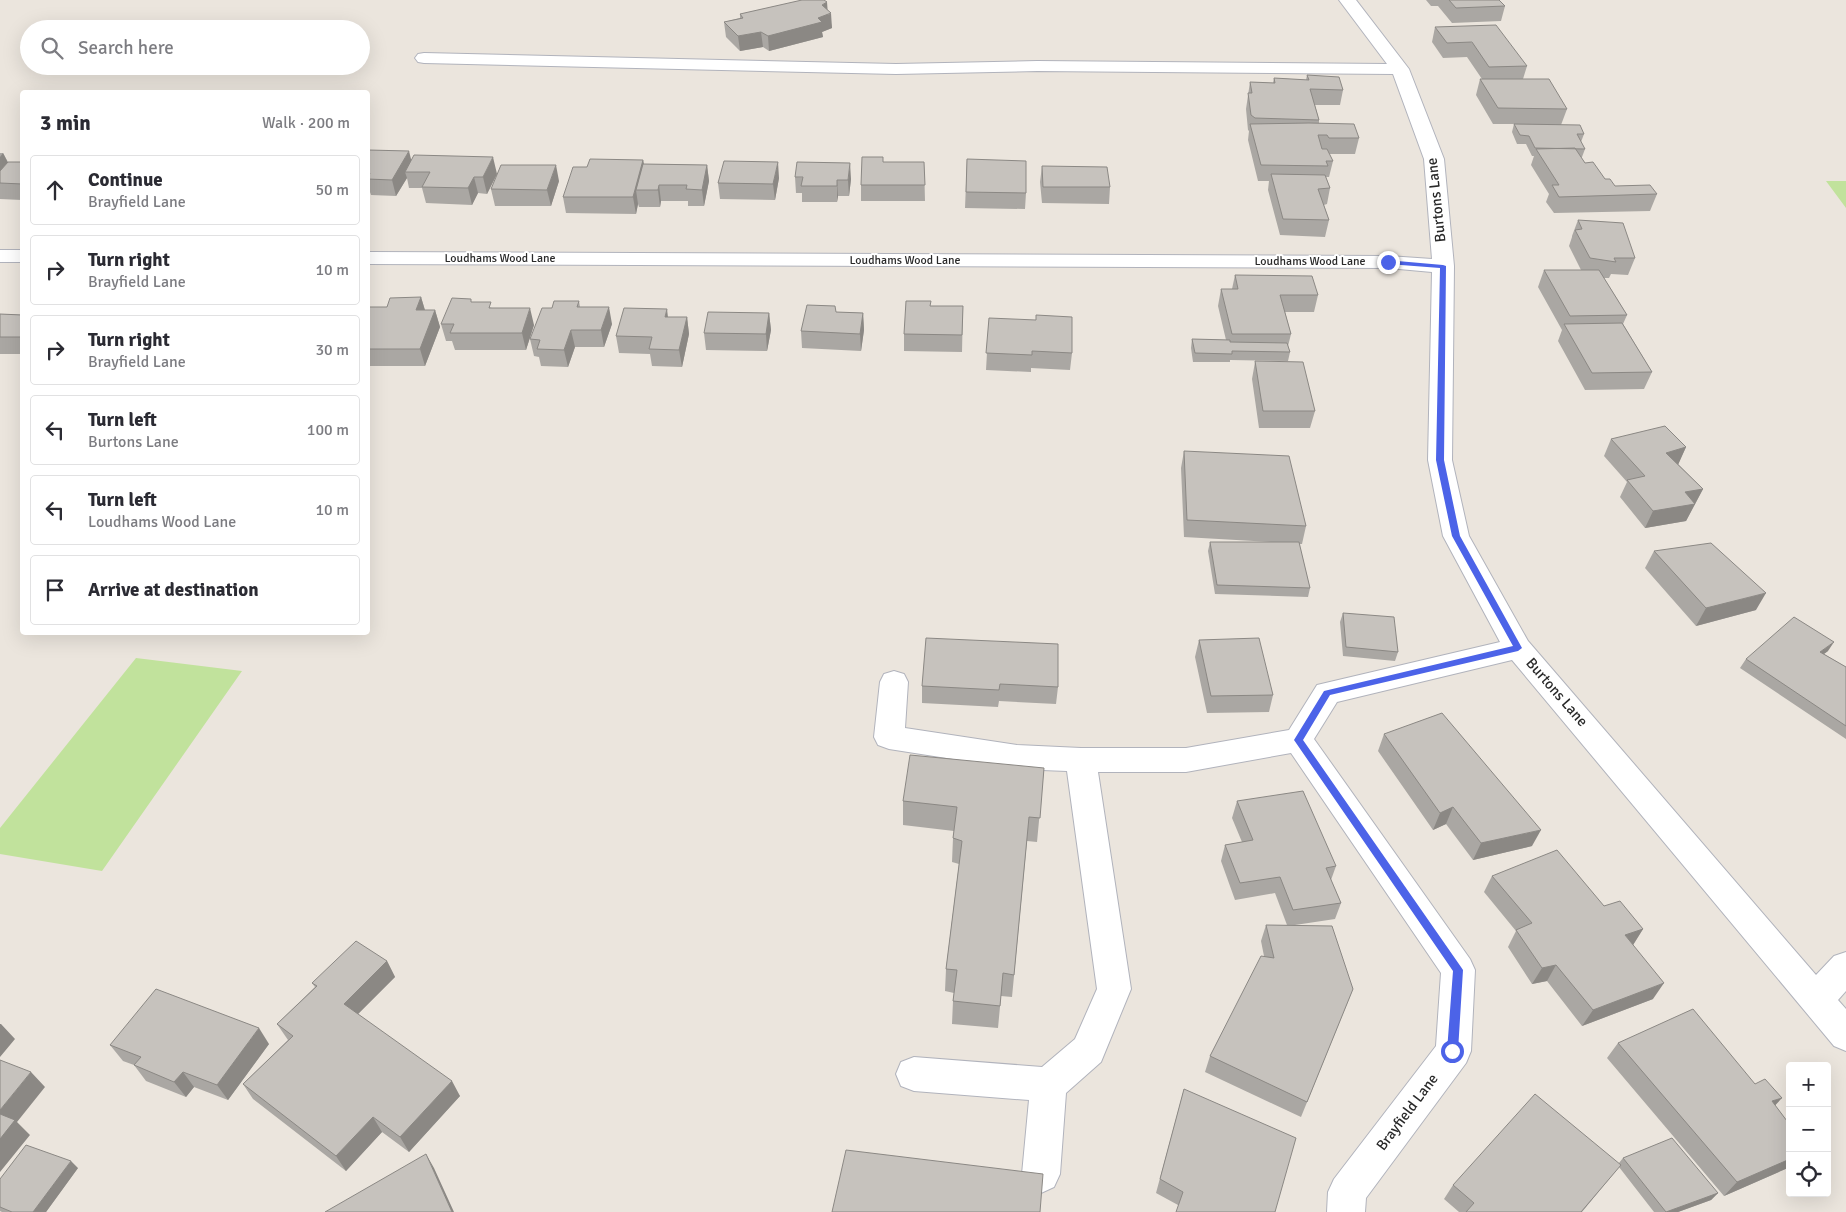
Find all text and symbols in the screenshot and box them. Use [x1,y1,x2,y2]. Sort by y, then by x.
search box [20,20,370,75]
icon: search [38,34,66,62]
text: Search here [78,36,174,60]
text: 3 min [40,110,91,136]
text: Walk · 200 m [262,113,350,133]
street label: Burtons Lane [1423,157,1449,243]
text: Continue [88,168,163,192]
icon: ahead [41,176,69,204]
text: 50 m [315,180,349,200]
text: Brayfield Lane [88,192,186,212]
text: Turn right [88,248,170,272]
street label: Loudhams Wood Lane [444,251,556,266]
route end [1377,251,1400,274]
street label: Loudhams Wood Lane [849,253,961,268]
street label: Loudhams Wood Lane [1254,254,1366,269]
icon: right [41,256,69,284]
text: 10 m [315,260,349,280]
text: Brayfield Lane [88,272,186,292]
text: Turn right [88,328,170,352]
icon: right [41,336,69,364]
text: 30 m [315,340,349,360]
text: Brayfield Lane [88,352,186,372]
text: Turn left [88,408,157,432]
icon: left [41,416,69,444]
text: 100 m [307,420,349,440]
text: Burtons Lane [88,432,179,452]
text: Turn left [88,488,157,512]
icon: left [41,496,69,524]
text: 10 m [315,500,349,520]
text: Loudhams Wood Lane [88,512,236,532]
icon: arrive [41,576,69,604]
text: Arrive at destination [88,578,259,602]
street label: Burtons Lane [1522,654,1592,730]
route start [1441,1040,1464,1063]
map controls [1786,1062,1831,1197]
button: + [1786,1062,1831,1107]
street label: Brayfield Lane [1372,1070,1442,1154]
button: − [1786,1107,1831,1152]
button: locate [1786,1152,1831,1197]

